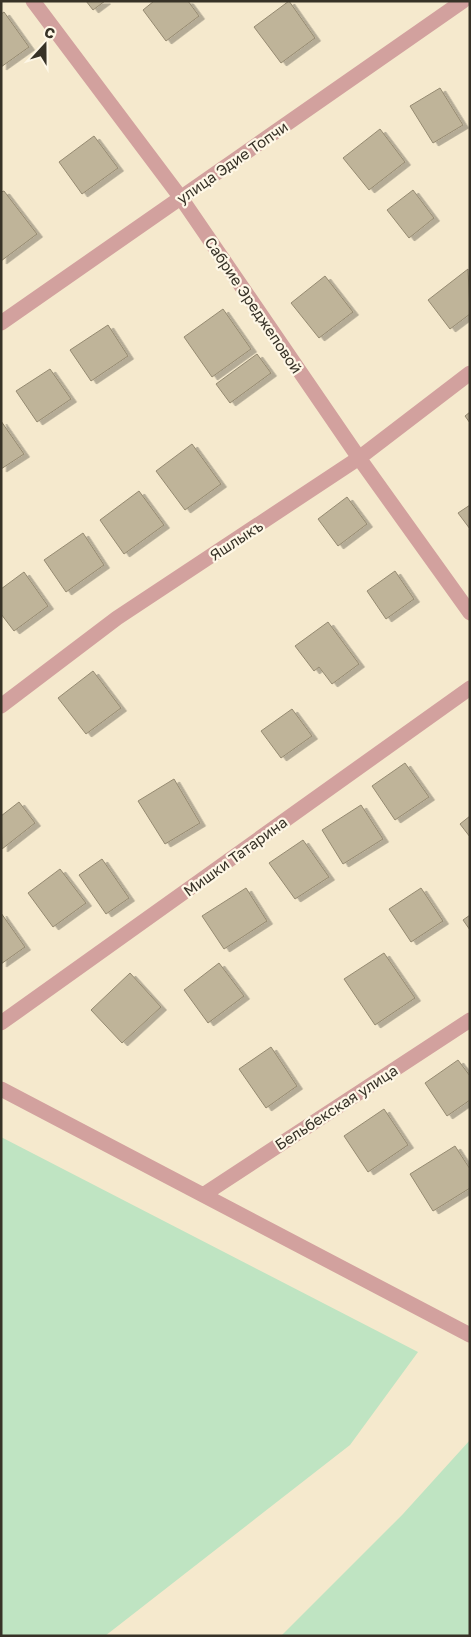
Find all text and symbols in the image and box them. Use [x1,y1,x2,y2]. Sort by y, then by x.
north arrow [20,20,70,70]
text: С [42,23,58,42]
street label: улица Эдие Топчи [173,117,291,207]
street label: Сабрие Эреджеповой [202,233,306,377]
street label: Яшлыкъ [206,516,266,564]
street label: Мишки Татарина [180,812,290,900]
street label: Бельбекская улица [271,1061,401,1153]

